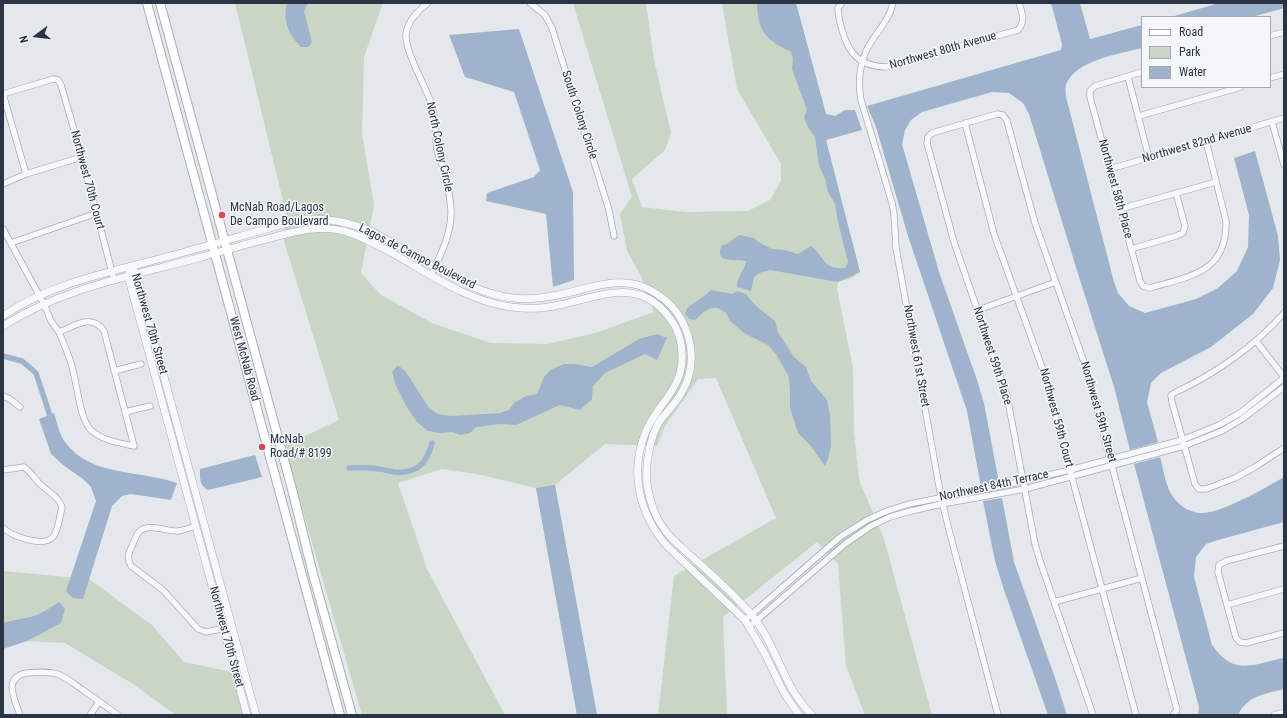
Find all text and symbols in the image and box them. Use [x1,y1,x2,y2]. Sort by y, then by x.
north arrow [16,16,56,56]
legend [1141,16,1271,88]
text: Road [1179,25,1203,39]
street label: Northwest 80th Avenue [888,29,998,73]
text: N [17,34,31,44]
text: Park [1179,45,1200,59]
text: Water [1179,65,1207,79]
street label: South Colony Circle [558,69,600,161]
street label: North Colony Circle [422,101,456,193]
street label: Northwest 82nd Avenue [1141,122,1253,166]
street label: Northwest 70th Court [67,129,107,231]
street label: Northwest 58th Place [1095,138,1135,240]
place label: McNab Road/Lagos De Campo Boulevard [230,201,328,229]
marker: McNab Road/Lagos De Campo Boulevard [217,210,227,220]
street label: Lagos de Campo Boulevard [356,221,478,293]
street label: Northwest 70th Street [128,272,170,376]
street label: Northwest 61st Street [900,304,932,408]
street label: Northwest 59th Place [969,305,1015,407]
street label: West McNab Road [226,315,262,403]
street label: Northwest 59th Street [1077,360,1119,464]
street label: Northwest 59th Court [1036,367,1076,469]
place label: McNab Road/# 8199 [270,433,332,461]
marker: McNab Road/# 8199 [257,442,267,452]
street label: Northwest 84th Terrace [938,467,1050,505]
street label: Northwest 70th Street [206,585,246,689]

